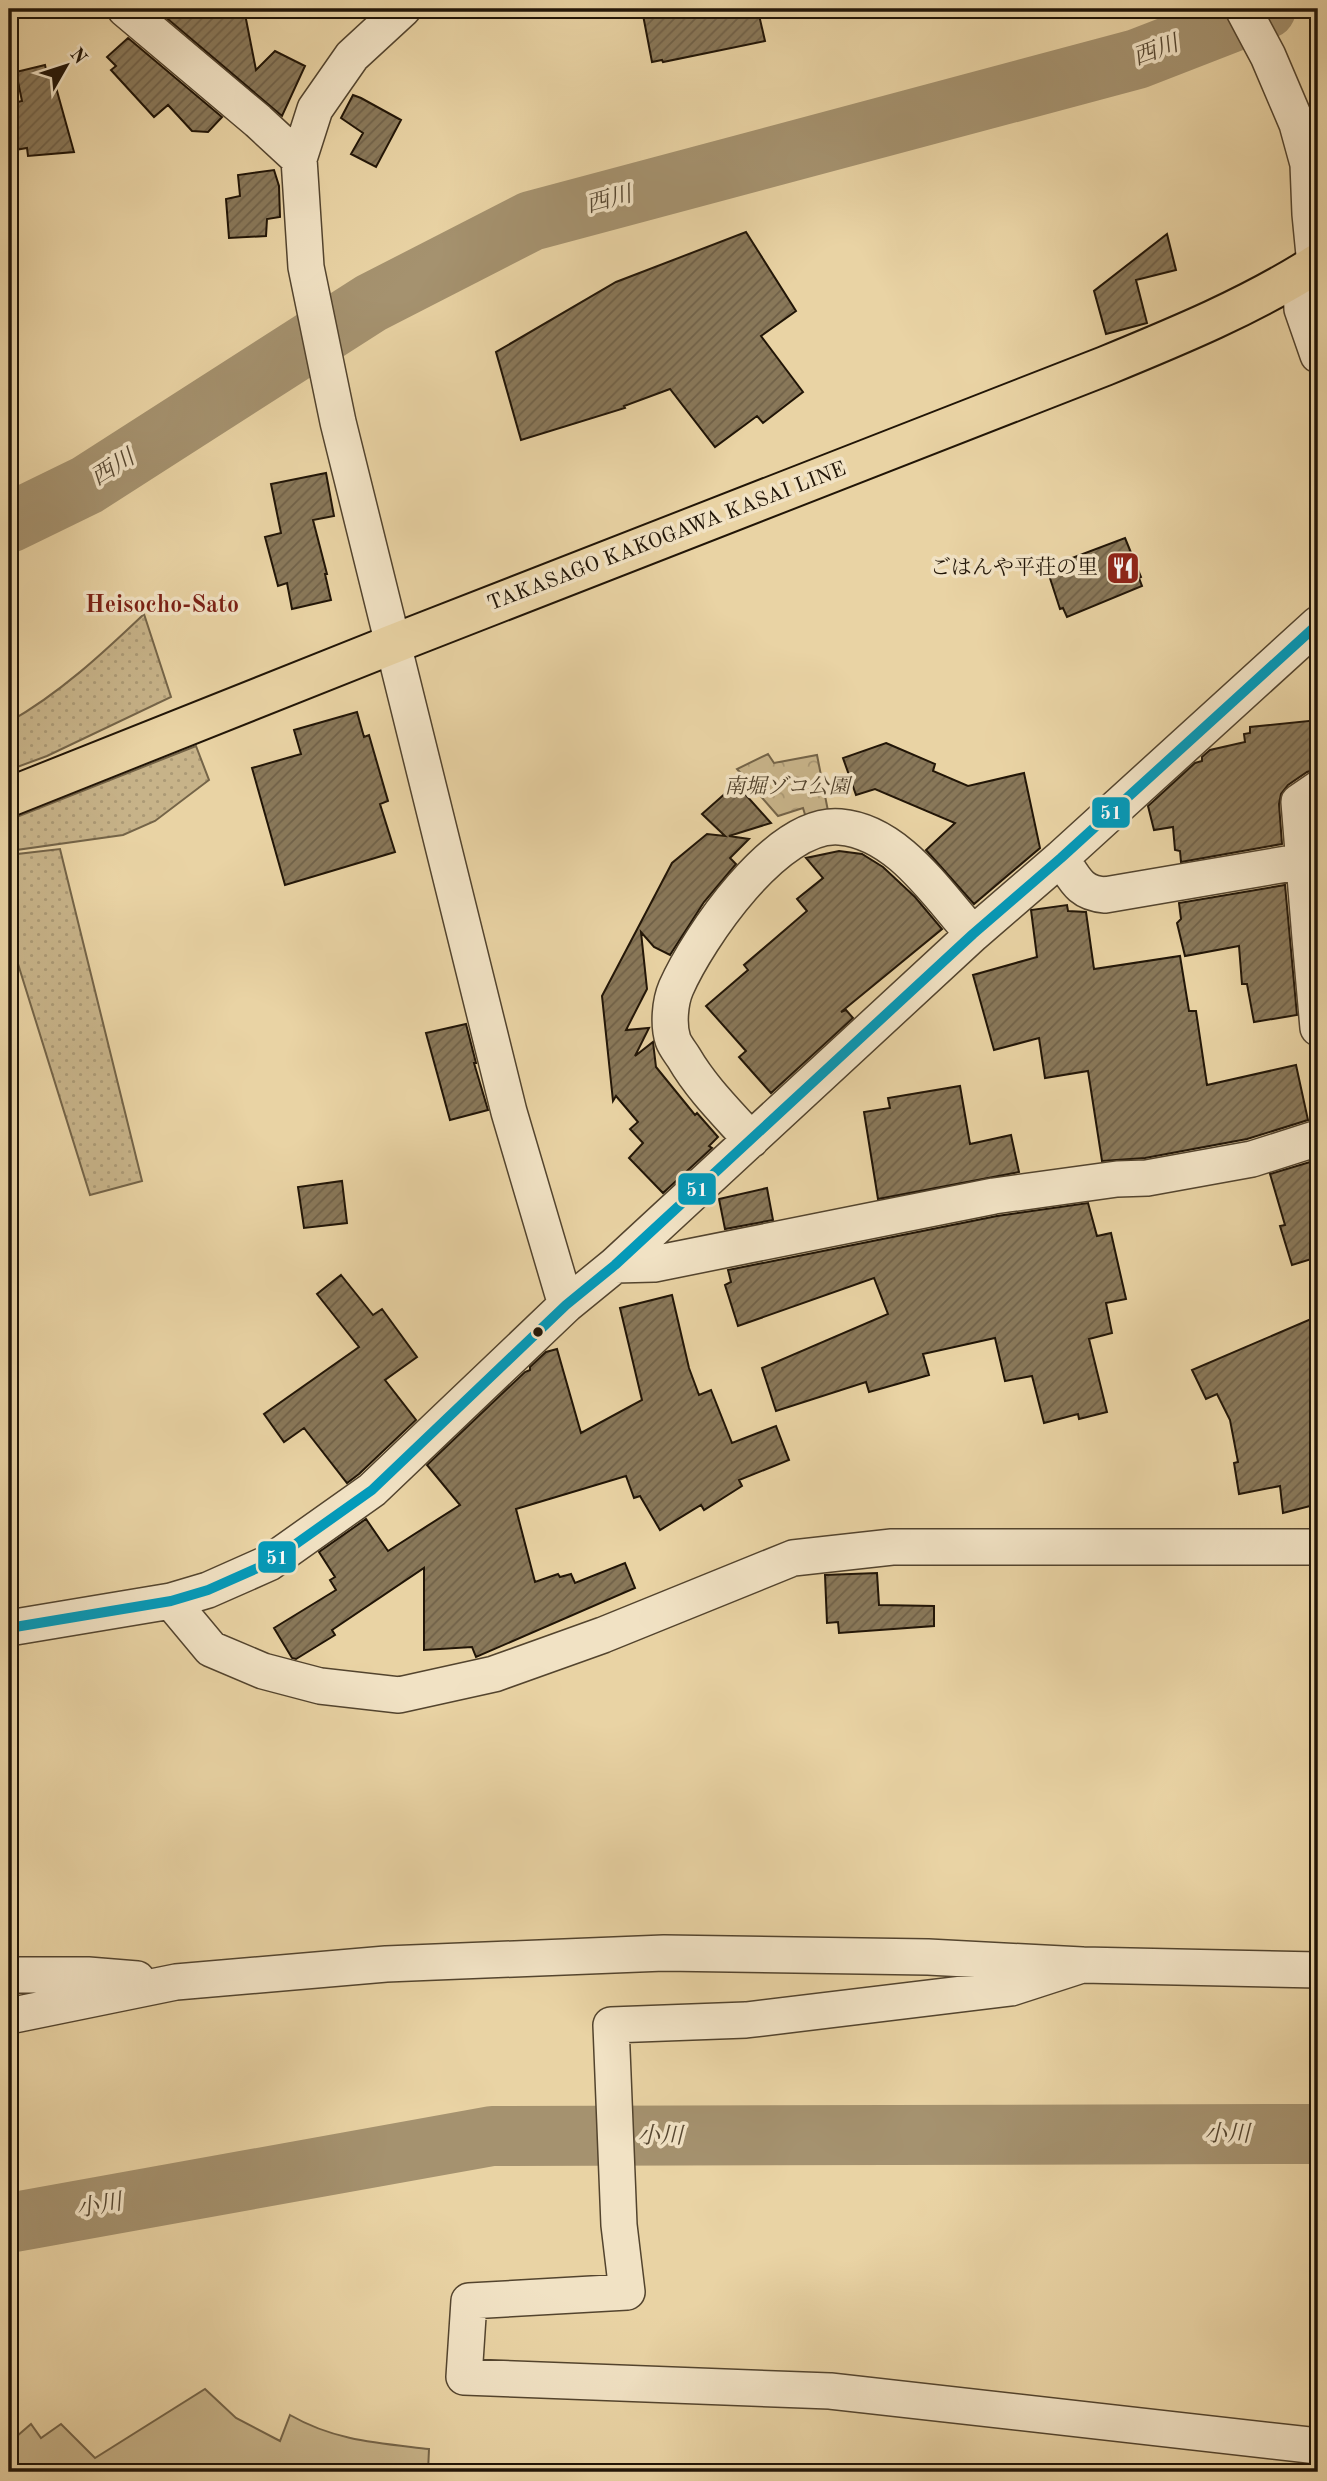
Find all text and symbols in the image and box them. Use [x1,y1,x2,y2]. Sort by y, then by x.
water label: 西川 [1130,30,1184,70]
north arrow [32,32,102,102]
text: N [65,45,90,69]
water label: 西川 [584,181,637,217]
water label: 西川 [87,444,141,490]
street label: TAKASAGO KAKOGAWA KASAI LINE [485,459,849,615]
restaurant icon: ごはんや平荘の里 [1104,549,1142,587]
place label: ごはんや平荘の里 [930,556,1098,579]
district label: Heisocho-Sato [85,594,239,618]
park label: 南堀ゾコ公園 [724,775,853,798]
line badge: 51 [1091,796,1131,829]
text: 51 [1100,805,1122,824]
line badge: 51 [677,1172,717,1206]
text: 51 [686,1182,708,1201]
unlabelled marker [531,1325,545,1339]
line badge: 51 [257,1540,297,1574]
text: 51 [266,1550,288,1569]
water label: 小川 [1204,2122,1253,2146]
water label: 小川 [637,2124,686,2148]
water label: 小川 [74,2189,127,2221]

